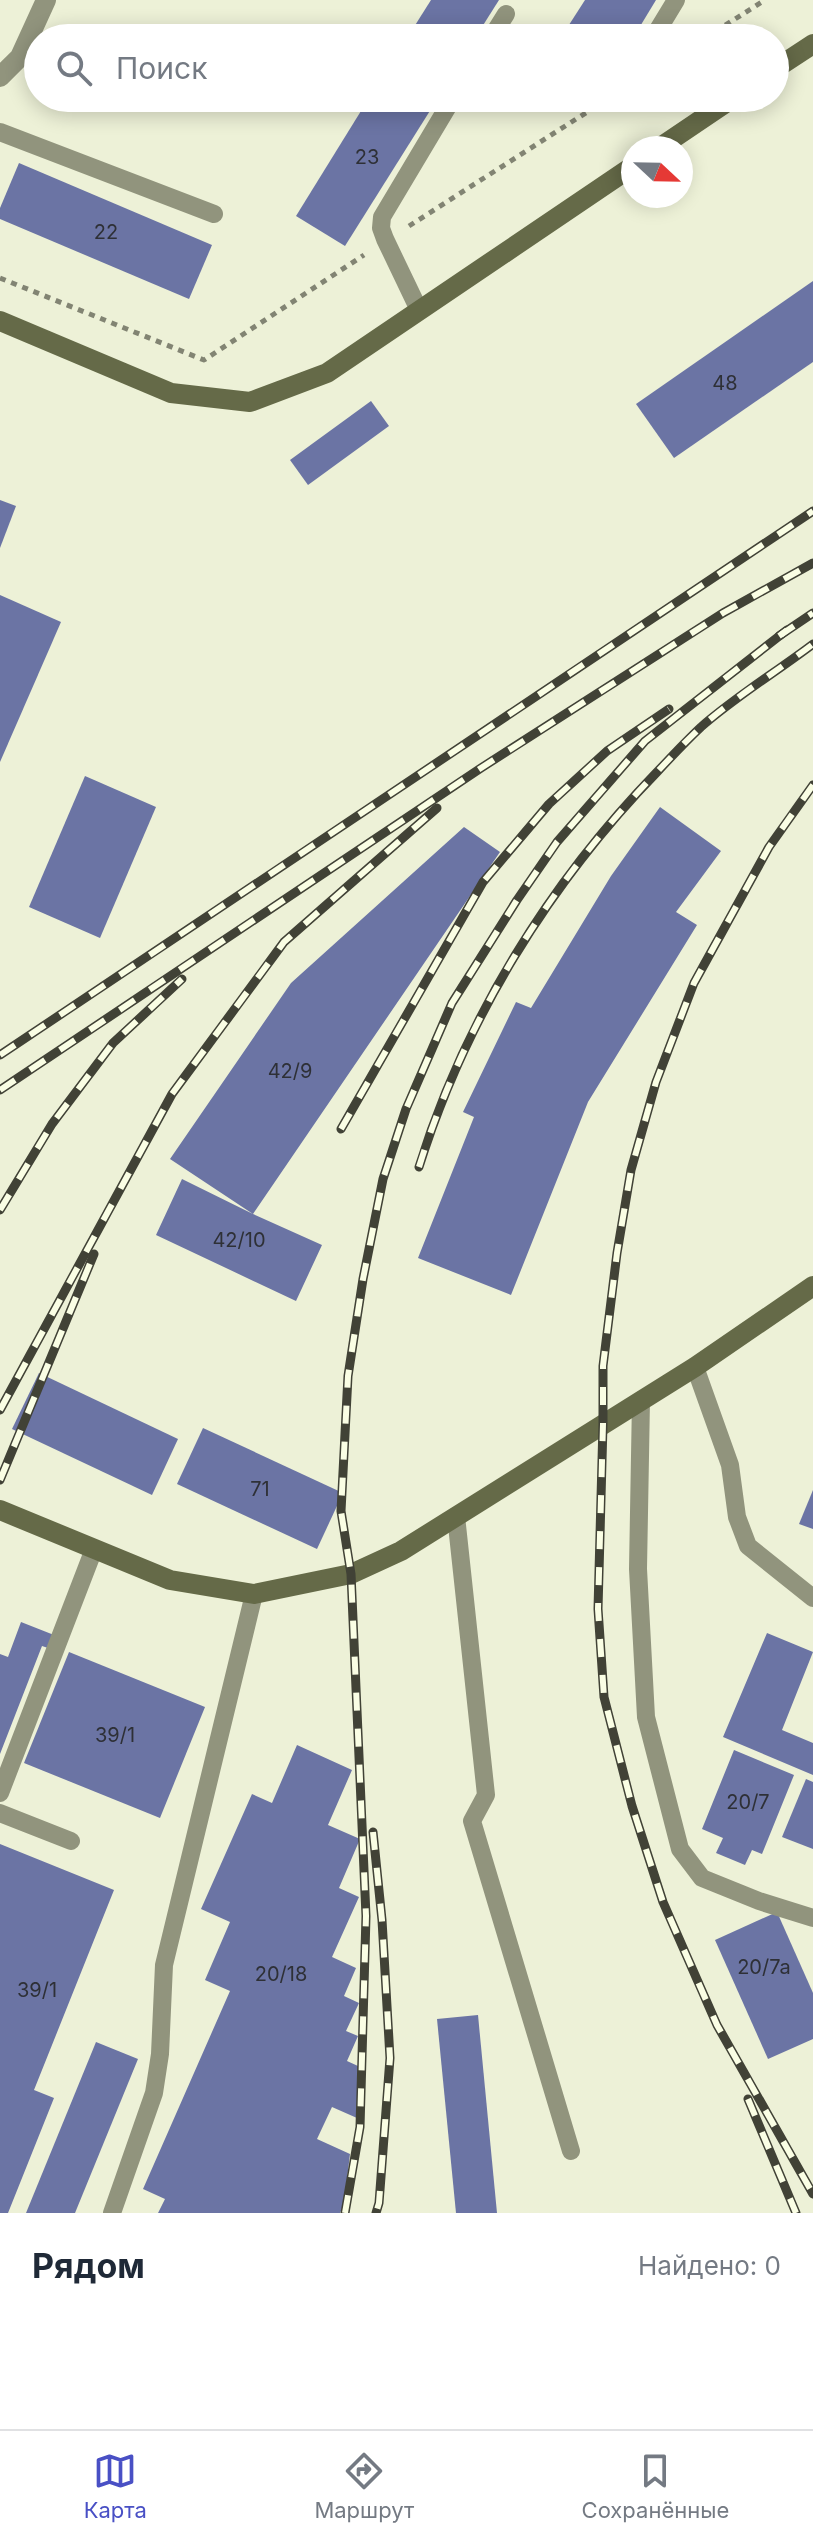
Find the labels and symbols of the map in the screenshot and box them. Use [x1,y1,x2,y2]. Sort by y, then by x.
north arrow [621,136,693,208]
house number: 23 [355,145,379,169]
house number: 22 [94,220,118,244]
house number: 48 [712,371,738,395]
house number: 42/9 [268,1059,312,1083]
house number: 42/10 [212,1228,266,1252]
house number: 71 [250,1477,270,1501]
house number: 39/1 [95,1723,135,1747]
house number: 20/7 [726,1790,770,1814]
house number: 20/7а [737,1955,791,1979]
house number: 20/18 [255,1962,307,1986]
house number: 39/1 [17,1978,57,2002]

